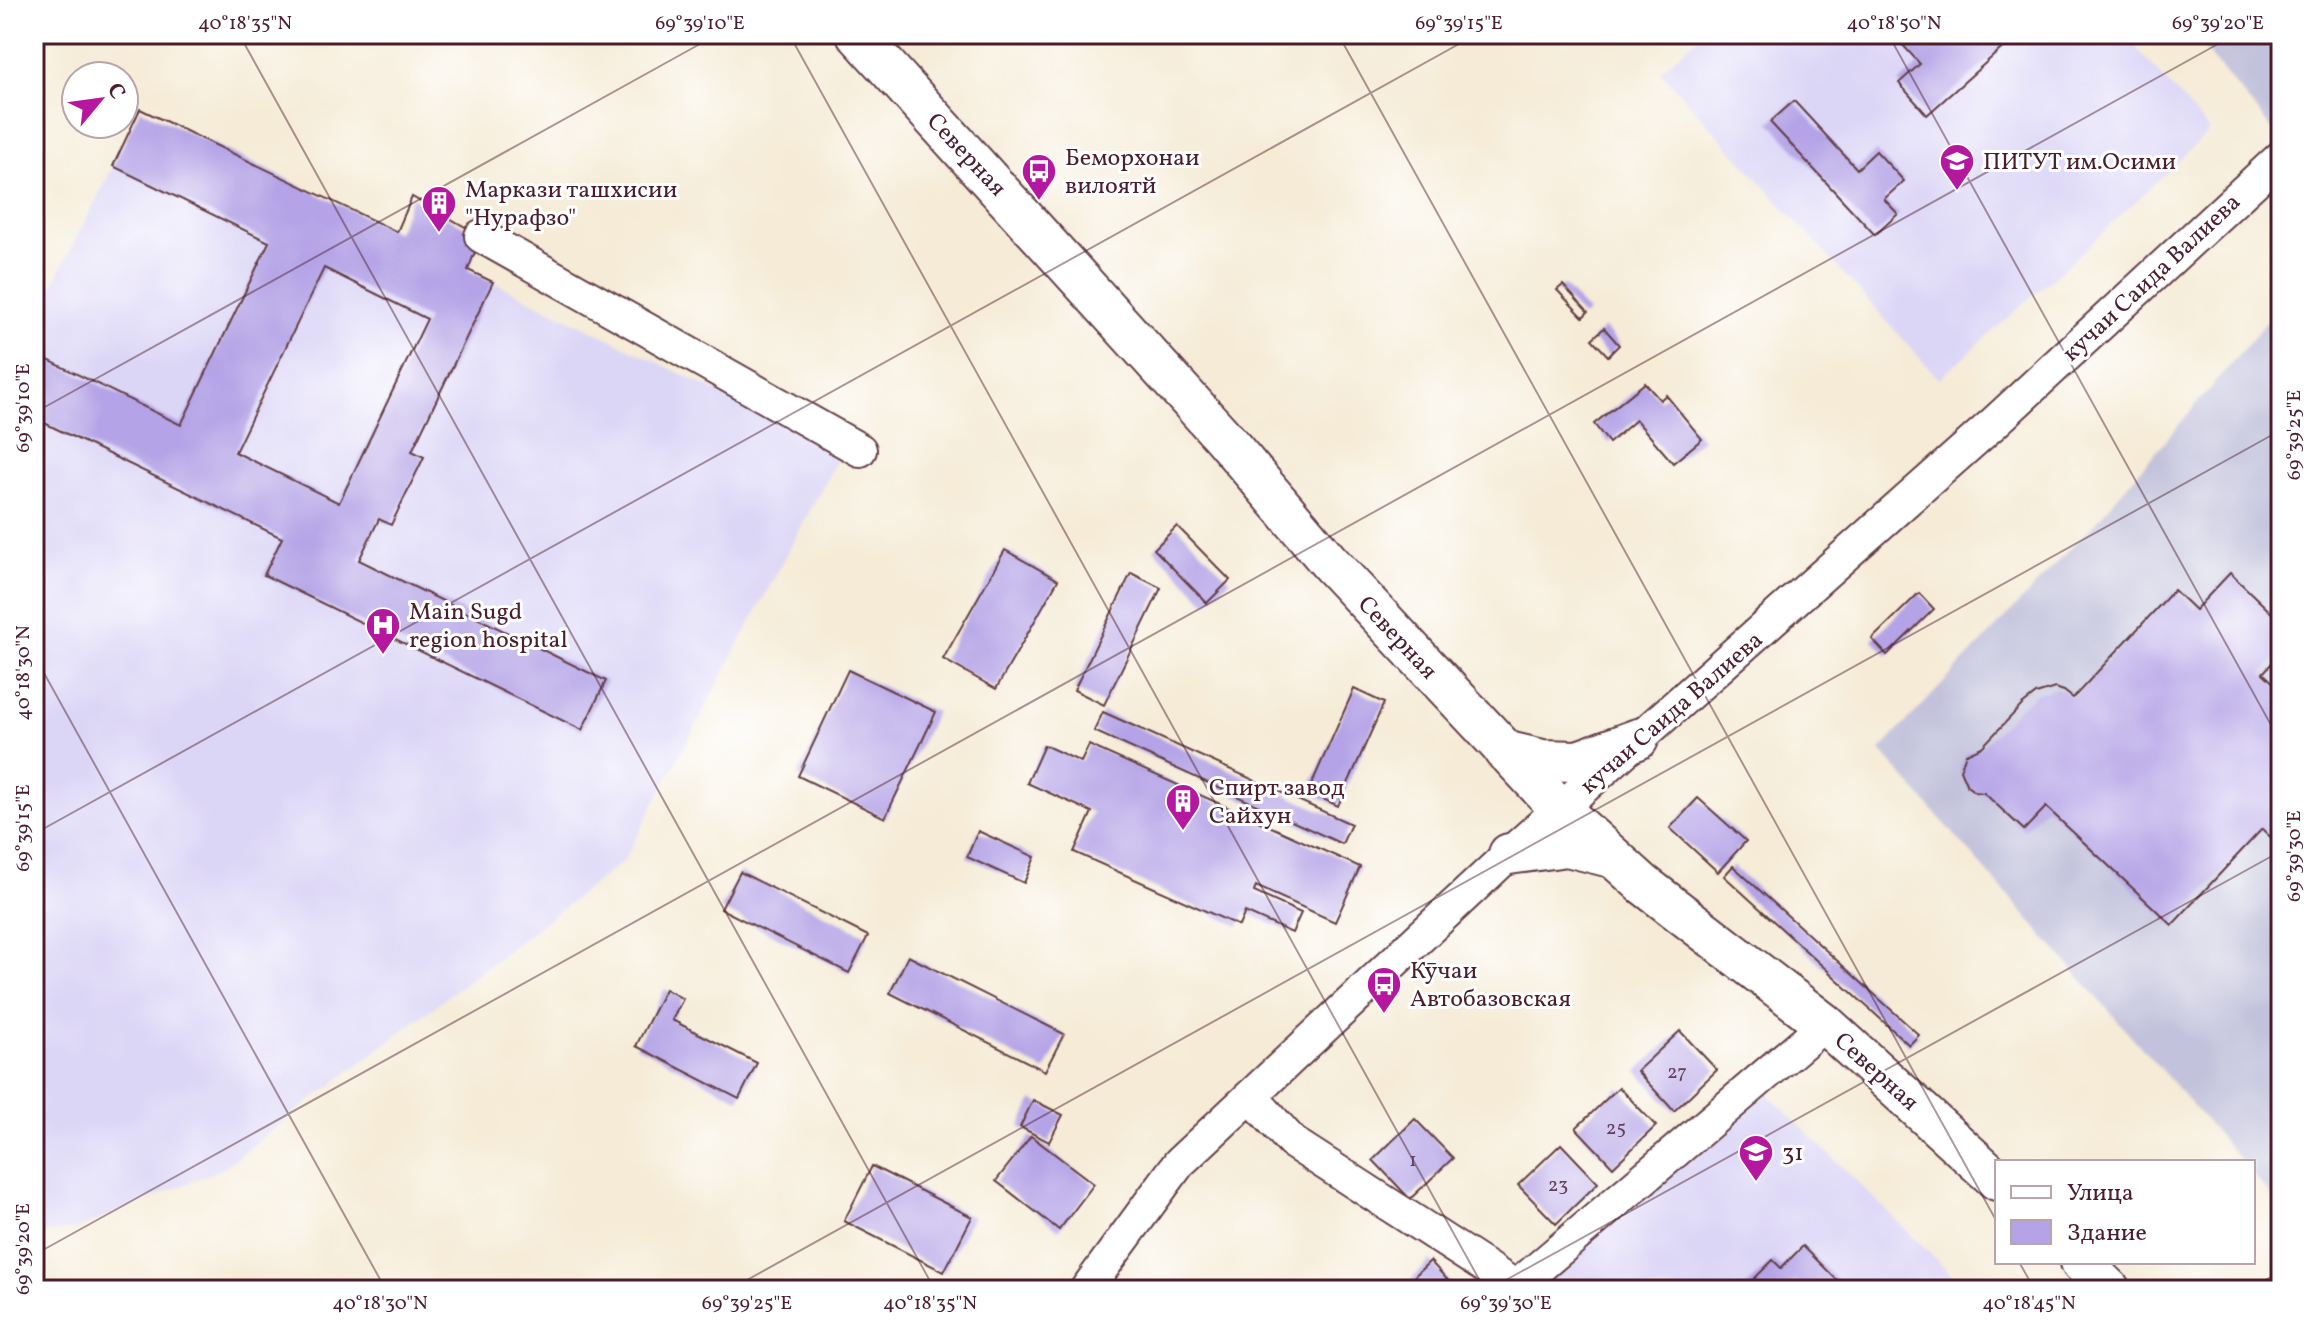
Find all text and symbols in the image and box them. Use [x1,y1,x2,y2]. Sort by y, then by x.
text: 40°18'35"N [198,10,292,38]
text: 69°39'10"E [655,10,745,38]
text: 69°39'15"E [1415,10,1503,38]
text: 40°18'50"N [1846,10,1942,38]
text: 69°39'20"E [2172,10,2264,38]
north arrow [60,60,140,140]
text: С [98,78,132,105]
street label: Северная [918,106,1013,205]
place label: Беморхонаи вилоятй [1065,142,1200,204]
school or university icon: ПИТУТ им.Осими [1938,142,1976,192]
place label: ПИТУТ им.Осими [1983,146,2176,180]
bus stop icon: Беморхонаи вилоятй [1020,152,1058,202]
place label: Маркази ташхисии "Нурафзо" [465,174,677,236]
building icon: Маркази ташхисии "Нурафзо" [420,184,458,234]
street label: кучаи Саида Валиева [2056,187,2249,370]
text: 69°39'10"E [10,363,38,453]
text: 69°39'25"E [2281,390,2309,480]
street label: Северная [1349,589,1444,688]
place label: Main Sugd region hospital [409,596,568,658]
hospital icon: Main Sugd region hospital [364,606,402,656]
street label: кучаи Саида Валиева [1573,624,1771,803]
text: 40°18'30"N [10,625,38,721]
place label: Спирт завод Сайхун [1209,772,1345,834]
building icon: Спирт завод Сайхун [1164,782,1202,832]
text: 69°39'15"E [10,784,38,872]
text: 69°39'30"E [2281,810,2309,902]
place label: Кӯчаи Автобазовская [1410,955,1571,1017]
bus stop icon: Кӯчаи Автобазовская [1365,965,1403,1015]
street label: Северная [1826,1025,1925,1120]
house number: 27 [1667,1059,1687,1087]
house number: 25 [1606,1115,1626,1143]
school or university icon: 31 [1737,1133,1775,1183]
place label: 31 [1782,1137,1804,1171]
house number: 1 [1409,1147,1417,1175]
legend [1995,1160,2255,1264]
house number: 23 [1548,1172,1568,1200]
text: Улица [2067,1177,2134,1211]
text: 69°39'20"E [10,1203,38,1295]
text: Здание [2067,1217,2147,1251]
text: 40°18'30"N [332,1290,428,1318]
text: 69°39'25"E [702,1290,792,1318]
text: 40°18'35"N [883,1290,977,1318]
text: 69°39'30"E [1460,1290,1552,1318]
text: 40°18'45"N [1982,1290,2076,1318]

